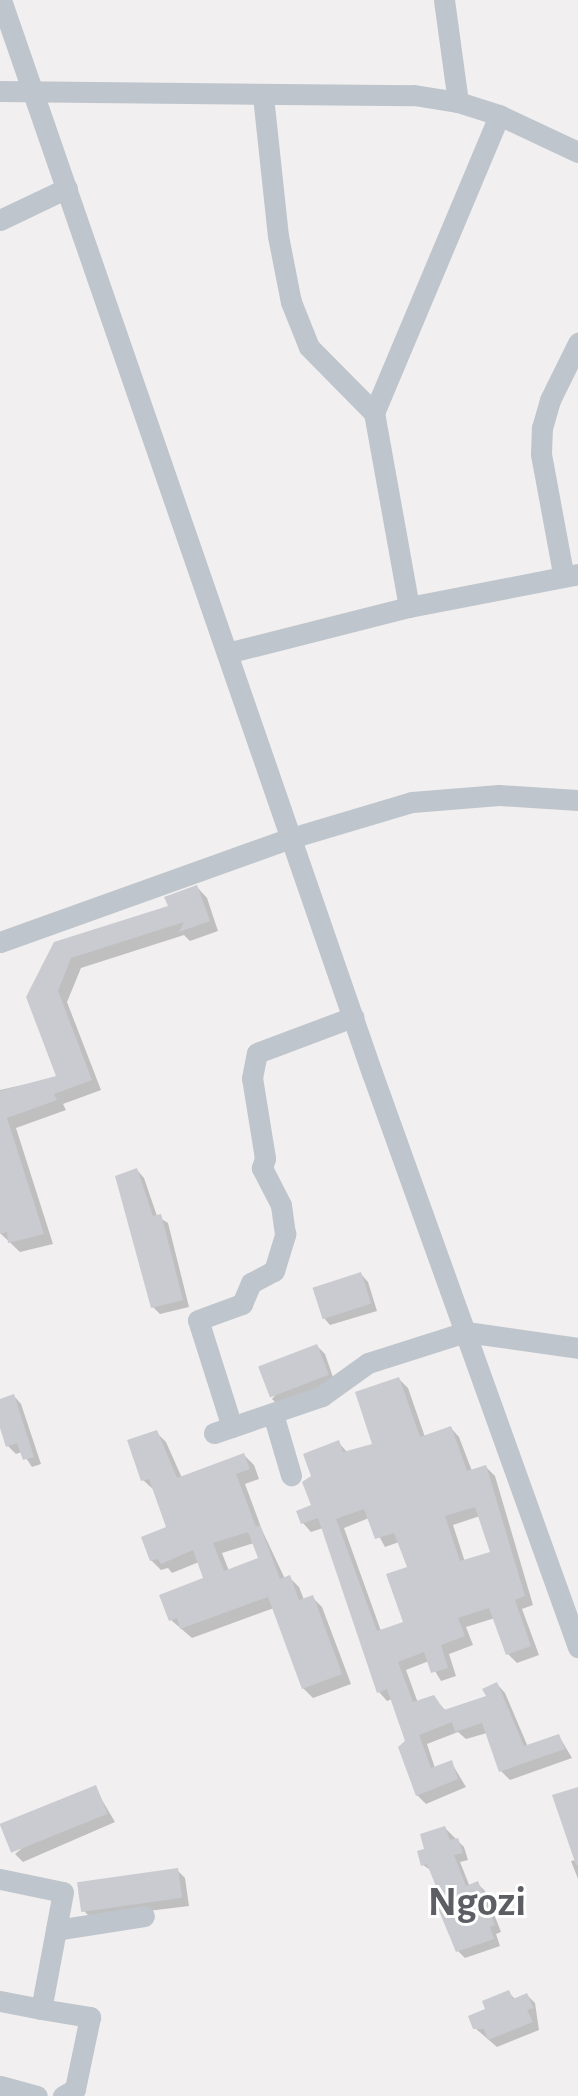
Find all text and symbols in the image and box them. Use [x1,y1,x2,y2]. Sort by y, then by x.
district label: Ngozi [428,1877,526,1927]

